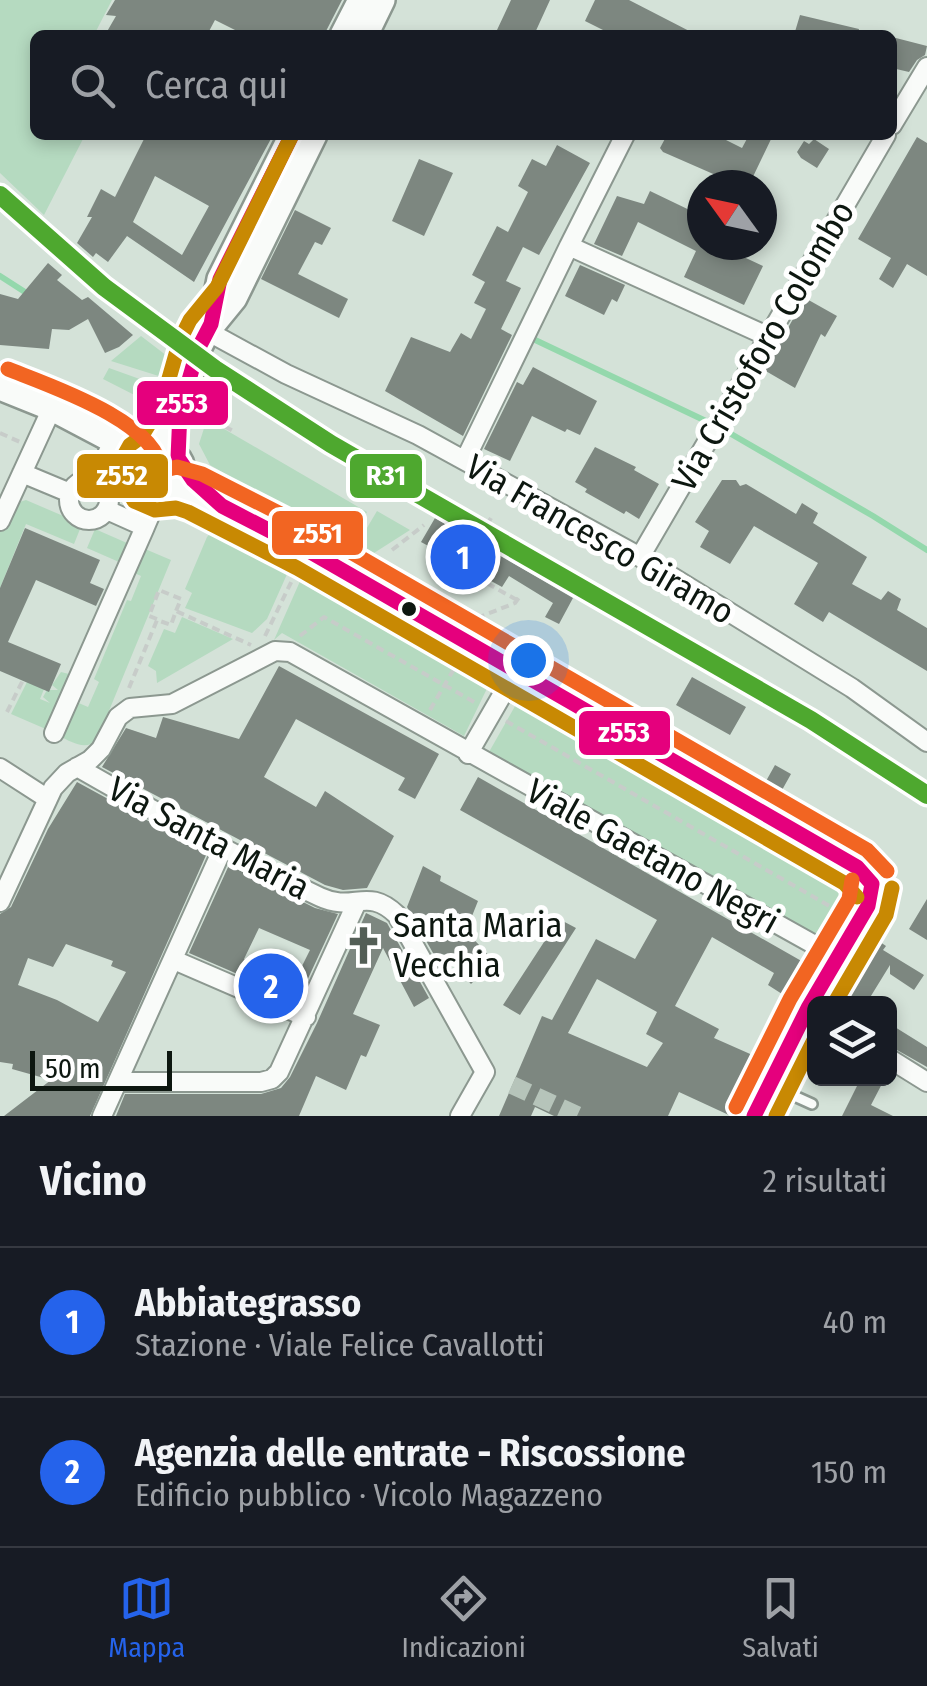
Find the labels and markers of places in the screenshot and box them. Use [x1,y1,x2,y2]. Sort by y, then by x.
pin: 1 [430,520,496,594]
unlabelled marker [399,599,419,619]
place label: Santa Maria Vecchia [393,904,563,986]
church icon: Santa Maria Vecchia [342,924,384,966]
pin: 2 [238,948,304,1024]

